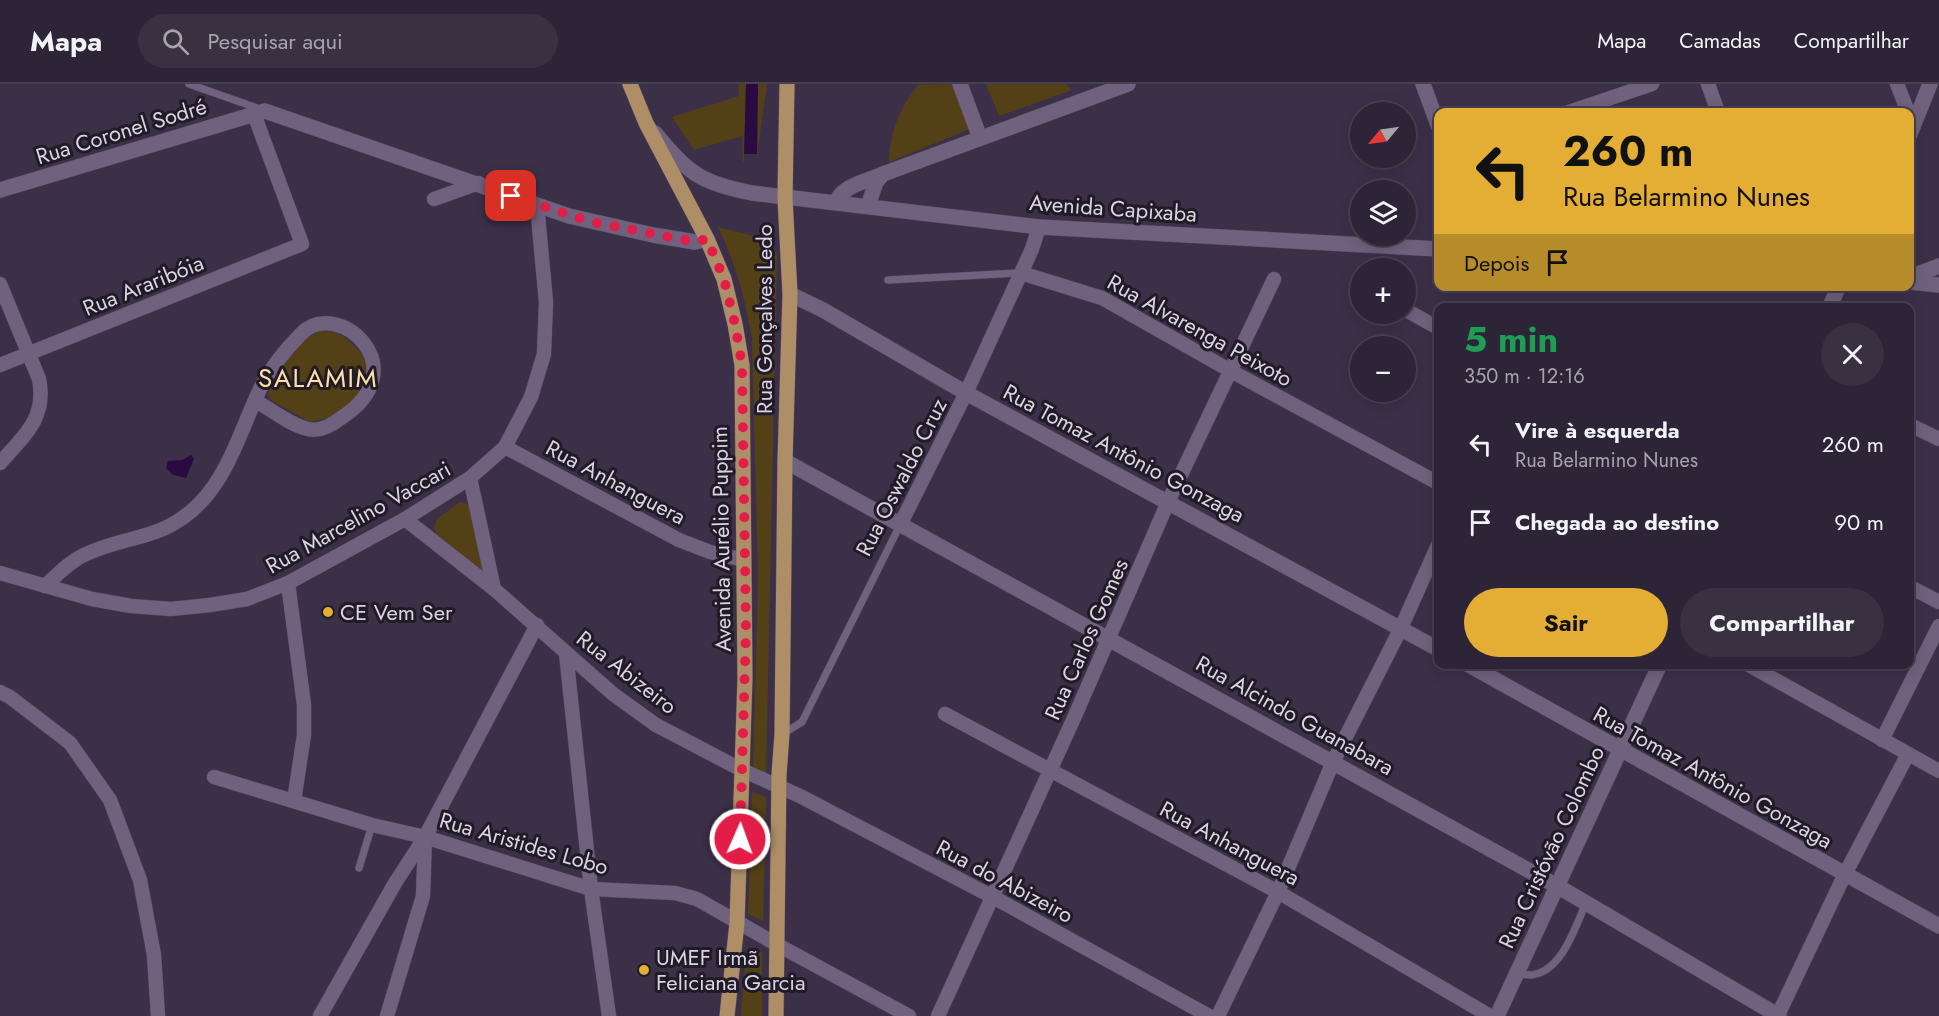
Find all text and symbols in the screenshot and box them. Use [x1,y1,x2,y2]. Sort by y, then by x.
search box [138,14,558,68]
text: Mapa [30,21,102,62]
icon: search [159,25,192,58]
text: Pesquisar aqui [207,25,343,57]
text: Mapa [1597,26,1646,56]
text: Camadas [1679,26,1761,56]
text: Compartilhar [1794,26,1909,56]
street label: Rua Coronel Sodré [32,90,210,172]
north arrow [1350,102,1416,168]
map controls [1350,102,1416,402]
text: 260 m [1563,121,1694,182]
icon: left [1464,132,1542,210]
pin [485,170,536,221]
text: Rua Belarmino Nunes [1563,177,1810,216]
icon: arrive [494,179,527,212]
button: layers [1350,180,1416,246]
street label: Avenida Capixaba [1028,186,1198,230]
street label: Rua Gonçalves Ledo [748,224,780,414]
street label: Rua Araribóia [78,246,208,324]
icon: arrive [1541,246,1574,279]
text: Depois [1464,247,1529,279]
button: + [1350,258,1416,324]
street label: Rua Alvarenga Peixoto [1102,266,1298,394]
text: 5 min [1464,313,1558,365]
button: close [1821,323,1884,386]
button: − [1350,336,1416,402]
district label: SALAMIM [258,359,378,397]
text: 350 m · 12:16 [1464,362,1585,391]
street label: Rua Tomaz Antônio Gonzaga [998,376,1250,530]
street label: Rua Oswaldo Cruz [847,393,955,561]
text: Vire à esquerda [1515,414,1680,446]
street label: Avenida Aurélio Puppim [703,426,739,652]
icon: left [1464,428,1497,461]
text: 260 m [1822,428,1884,460]
street label: Rua Anhanguera [540,432,692,532]
text: Rua Belarmino Nunes [1515,446,1698,475]
street label: Rua Marcelino Vaccari [260,453,456,581]
icon: arrive [1464,506,1497,539]
text: Chegada ao destino [1515,506,1719,538]
text: 90 m [1834,506,1884,538]
street label: Rua Carlos Gomes [1036,553,1136,725]
button: Sair [1464,588,1668,657]
button: Compartilhar [1680,588,1884,657]
place label: CE Vem Ser [340,596,453,628]
marker: CE Vem Ser [321,605,335,619]
street label: Rua Abizeiro [570,622,684,722]
street label: Rua Alcindo Guanabara [1190,647,1400,783]
street label: Rua Tomaz Antônio Gonzaga [1587,698,1839,856]
street label: Rua Cristóvão Colombo [1490,741,1612,953]
street label: Rua Anhanguera [1154,793,1306,893]
street label: Rua Aristides Lobo [436,804,612,882]
position arrow [708,807,772,871]
street label: Rua do Abizeiro [931,831,1079,931]
place label: UMEF Irmã Feliciana Garcia [656,941,806,998]
marker: UMEF Irmã Feliciana Garcia [637,963,651,977]

